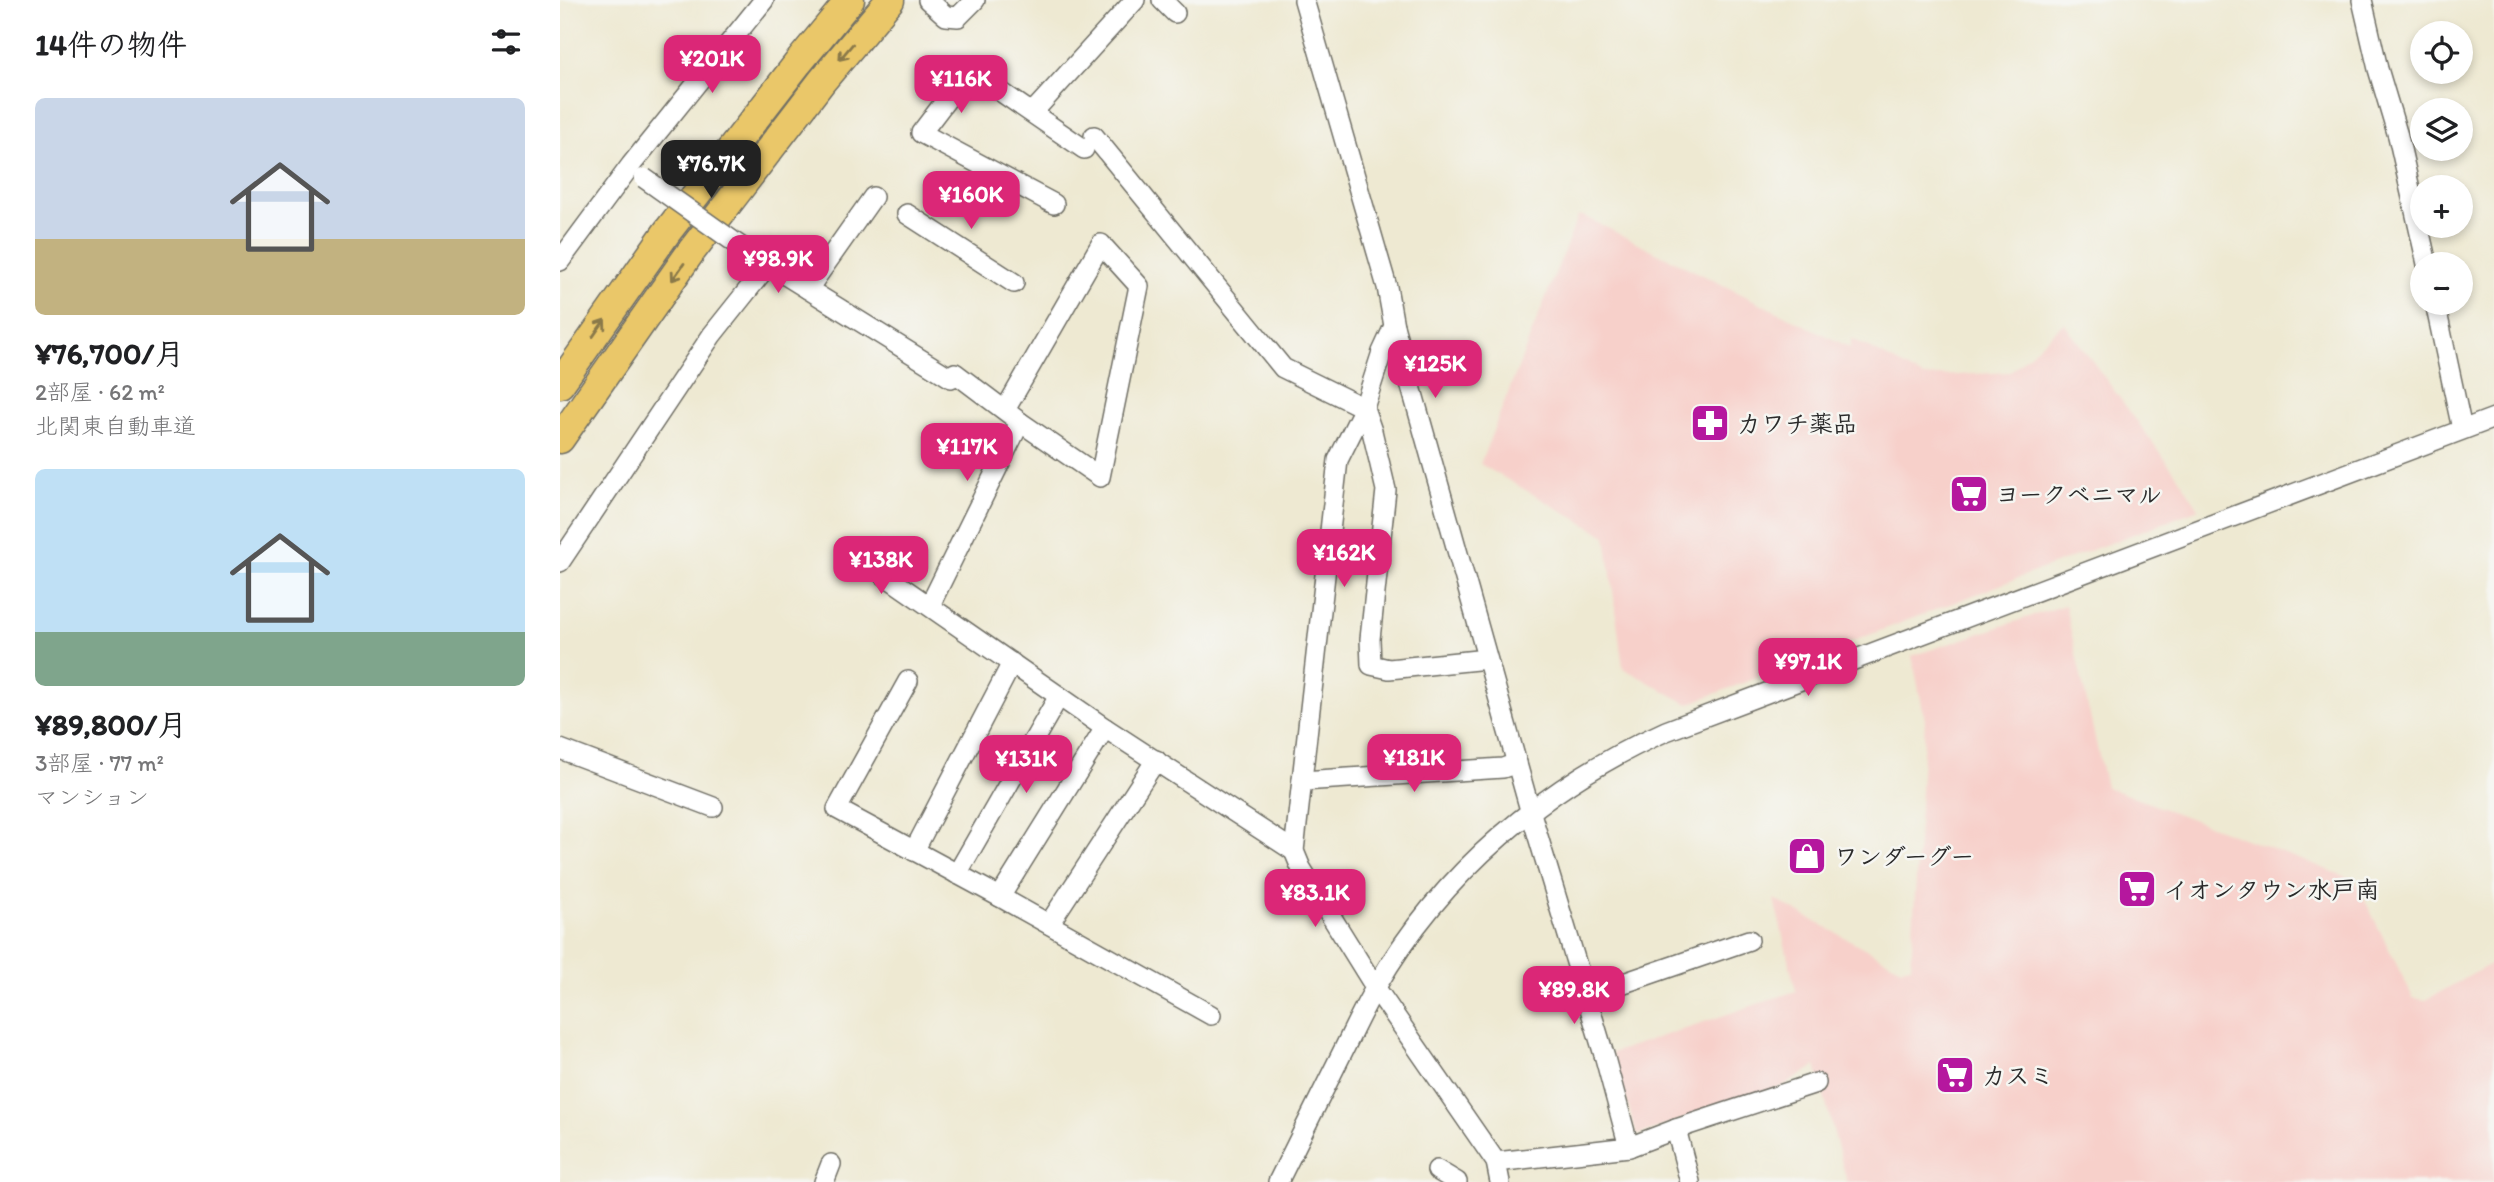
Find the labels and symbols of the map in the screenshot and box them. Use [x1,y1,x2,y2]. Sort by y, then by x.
pin: ¥201K [663,36,761,95]
one-way arrow [838,43,854,61]
pin: ¥116K [912,55,1010,115]
pin: ¥76.7K [654,140,768,200]
pin: ¥160K [922,172,1020,231]
pin: ¥98.9K [721,236,835,295]
one-way arrow [671,262,685,281]
one-way arrow [592,319,606,338]
pin: ¥125K [1386,340,1484,400]
pharmacy icon: カワチ薬品 [1689,402,1731,444]
place label: カワチ薬品 [1737,409,1857,438]
pin: ¥117K [918,424,1016,483]
supermarket icon: ヨークベニマル [1948,473,1990,515]
place label: ヨークベニマル [1996,480,2162,509]
pin: ¥162K [1295,530,1393,589]
pin: ¥138K [832,536,930,596]
pin: ¥97.1K [1751,638,1865,698]
pin: ¥181K [1365,734,1463,794]
pin: ¥131K [977,736,1075,795]
shop icon: ワンダーグー [1786,835,1828,877]
place label: ワンダーグー [1834,842,1974,871]
supermarket icon: イオンタウン水戸南 [2116,868,2158,910]
pin: ¥83.1K [1258,870,1372,929]
place label: イオンタウン水戸南 [2164,875,2380,904]
pin: ¥89.8K [1517,967,1631,1026]
supermarket icon: カスミ [1934,1054,1976,1096]
place label: カスミ [1982,1061,2054,1090]

